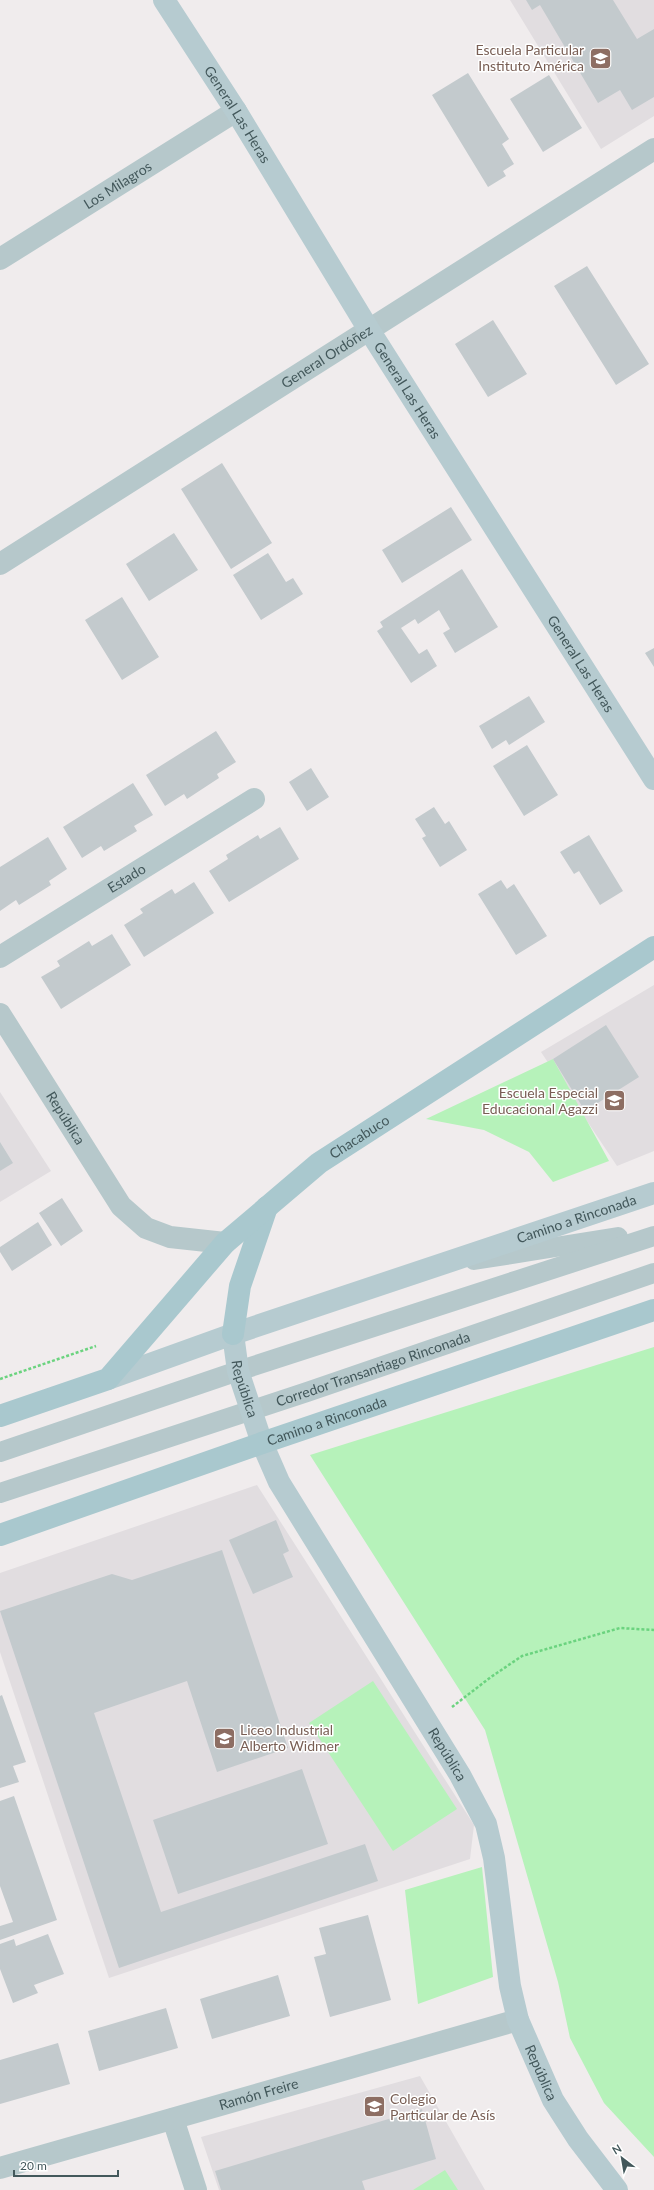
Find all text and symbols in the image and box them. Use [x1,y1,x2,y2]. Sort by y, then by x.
place label: Escuela Particular Instituto América [476,41,584,74]
school or university icon: Escuela Particular Instituto América [587,45,613,71]
street label: General Las Heras [201,62,275,166]
street label: Los Milagros [80,157,155,212]
street label: General Ordóñez [278,321,375,392]
street label: General Las Heras [371,339,445,442]
street label: General Las Heras [544,612,618,715]
street label: Estado [104,860,149,896]
place label: Escuela Especial Educacional Agazzi [482,1084,598,1117]
street label: República [43,1088,89,1148]
school or university icon: Escuela Especial Educacional Agazzi [601,1088,627,1114]
street label: Chacabuco [326,1111,392,1162]
street label: Camino a Rinconada [514,1191,638,1246]
street label: Corredor Transantiago Rinconada [274,1328,472,1410]
street label: República [229,1359,262,1420]
street label: Camino a Rinconada [265,1392,389,1449]
place label: Liceo Industrial Alberto Widmer [240,1721,339,1754]
street label: República [425,1724,471,1784]
school or university icon: Liceo Industrial Alberto Widmer [211,1725,237,1751]
street label: República [522,2042,561,2103]
street label: Ramón Freire [217,2074,300,2113]
place label: Colegio Particular de Asís [390,2090,495,2123]
school or university icon: Colegio Particular de Asís [361,2094,387,2120]
north arrow [602,2138,642,2178]
text: N [610,2141,624,2157]
scale bar [14,2152,118,2178]
text: 20 m [20,2158,47,2173]

